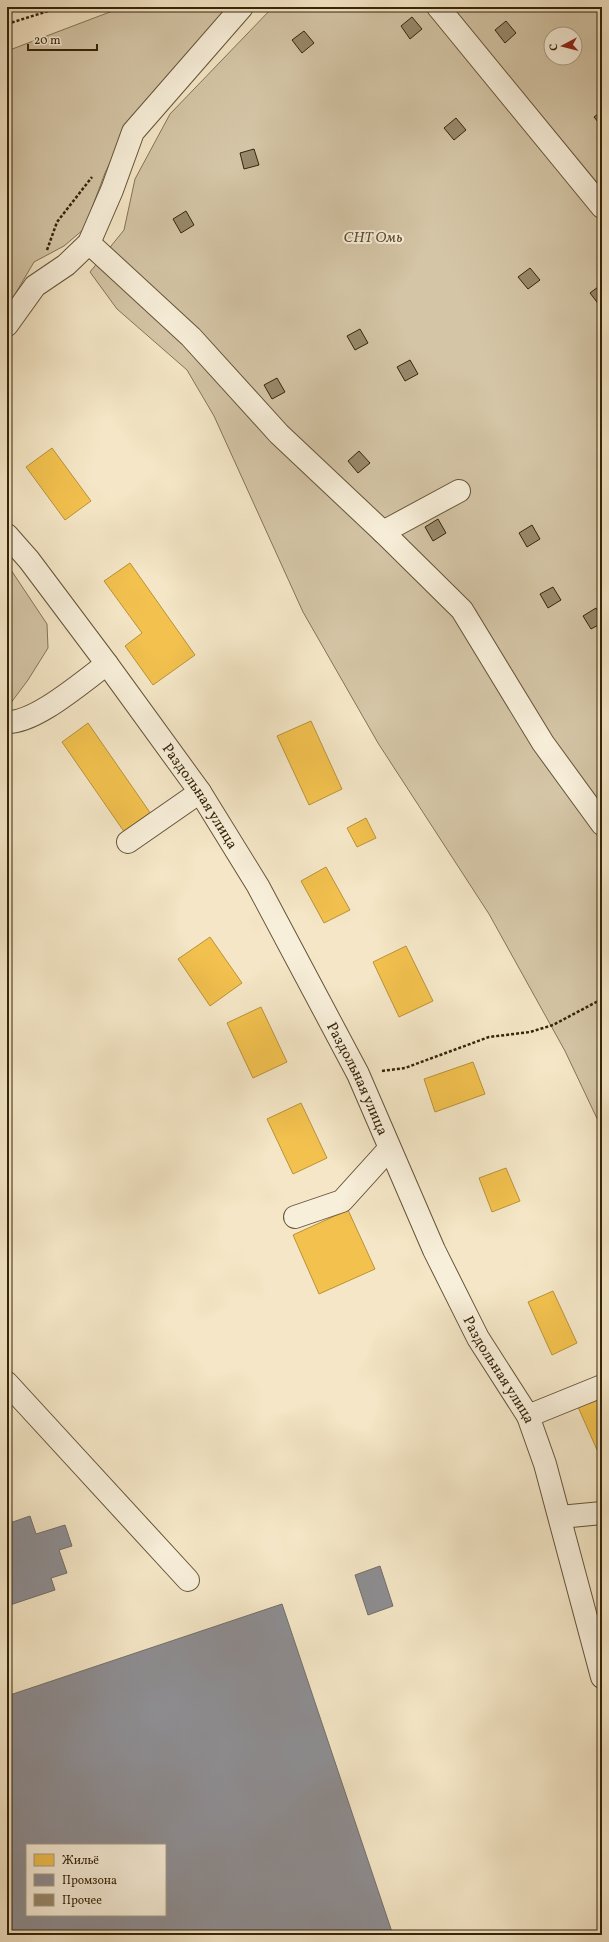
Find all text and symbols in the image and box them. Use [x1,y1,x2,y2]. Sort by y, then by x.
scale bar [28,26,97,52]
north arrow [543,26,583,66]
text: 20 m [34,33,61,49]
text: С [547,43,562,51]
park label: СНТ Омь [344,228,402,249]
street label: Раздольная улица [156,740,242,854]
street label: Раздольная улица [320,1019,392,1139]
street label: Раздольная улица [457,1313,539,1427]
legend [26,1844,166,1916]
text: Жильё [62,1853,99,1869]
text: Промзона [62,1873,117,1889]
text: Прочее [62,1893,102,1909]

